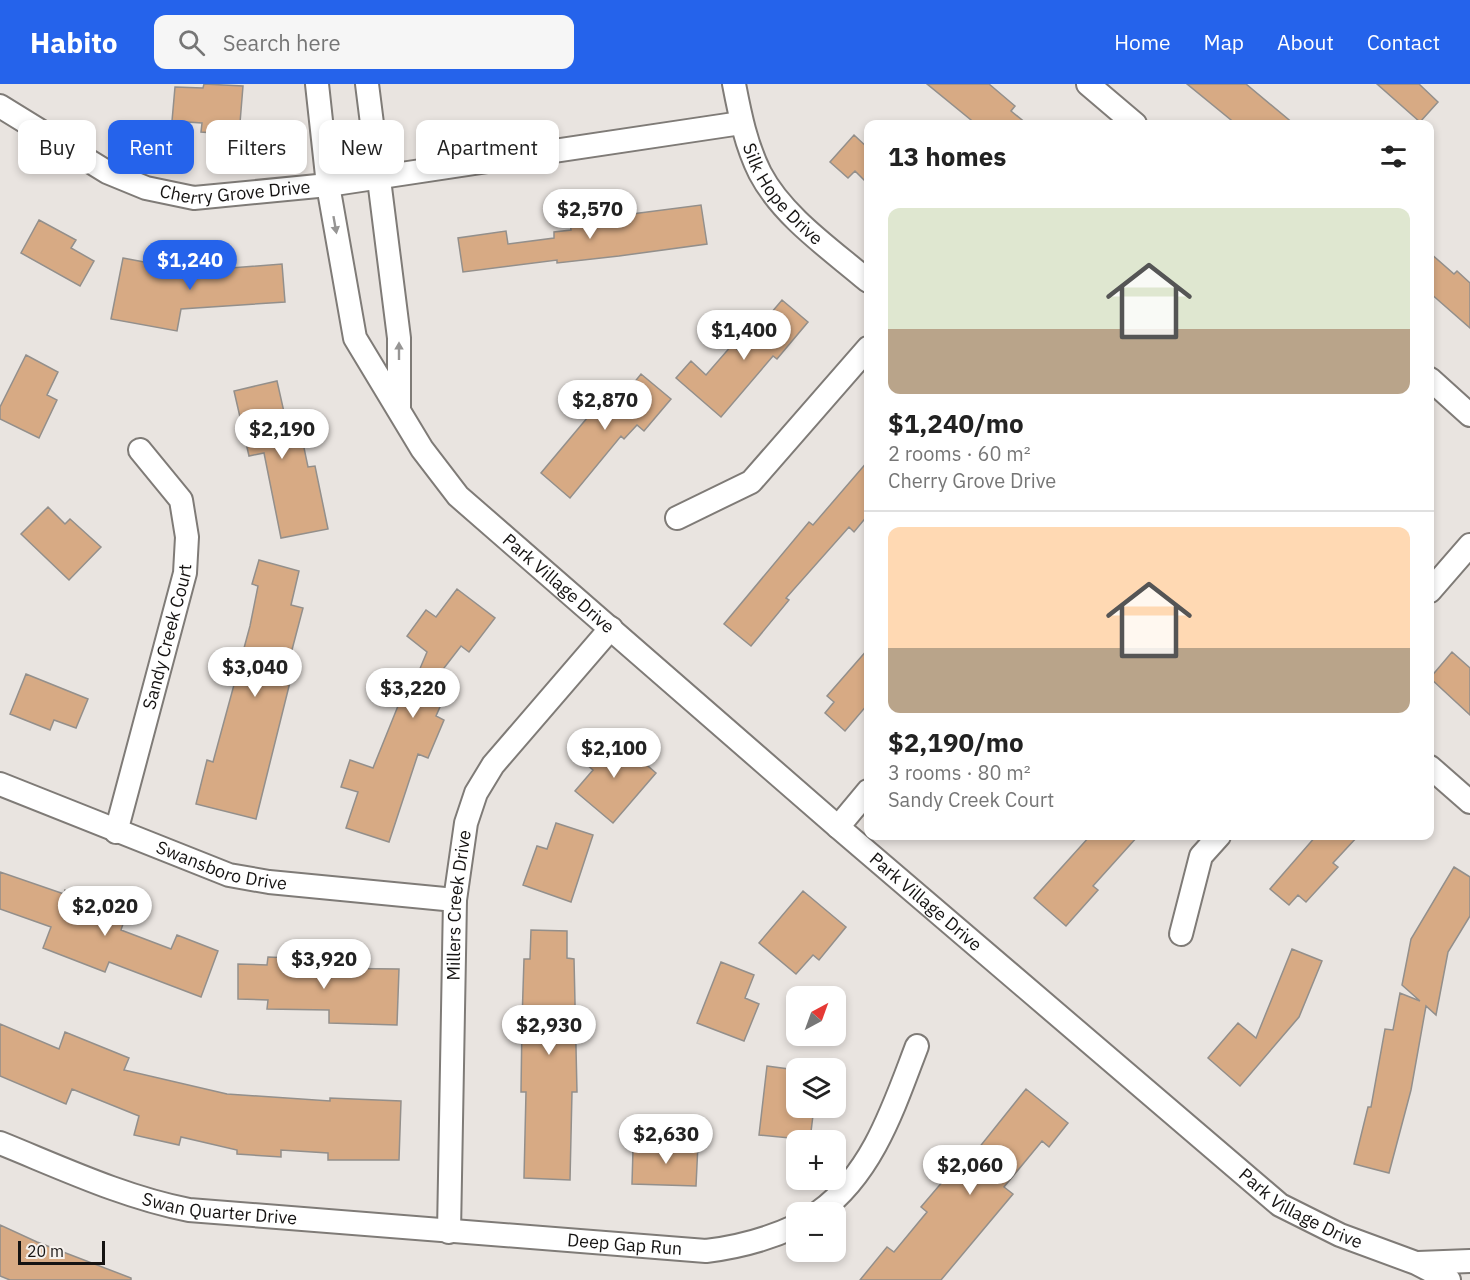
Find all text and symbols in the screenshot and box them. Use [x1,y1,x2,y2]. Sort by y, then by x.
search box [154,15,574,69]
text: Habito [30,24,118,61]
icon: search [175,26,208,59]
text: Search here [223,28,341,57]
text: Home [1114,28,1171,56]
text: Map [1204,28,1244,56]
text: About [1277,28,1334,56]
text: Contact [1367,28,1440,56]
chip: Buy [18,120,96,174]
chip: Rent [108,120,194,174]
chip: Filters [206,120,307,174]
chip: New [319,120,404,174]
chip: Apartment [416,120,559,174]
text: 13 homes [888,139,1006,173]
street label: Silk Hope Drive [738,140,828,250]
icon: filters [1377,140,1410,173]
street label: Cherry Grove Drive [158,175,312,210]
pin: $2,570 [541,189,639,240]
text: $2,570 [557,195,623,222]
one-way arrow [331,216,340,235]
pin: $1,240 [141,240,239,291]
text: $1,240 [157,246,223,273]
icon: home [1095,247,1203,355]
pin: $1,400 [695,310,793,361]
text: $1,400 [711,316,777,343]
one-way arrow [394,342,404,361]
pin: $2,870 [556,380,654,431]
text: $2,870 [572,386,638,413]
text: $1,240/mo [888,406,1024,440]
pin: $2,190 [233,409,331,460]
text: $2,190 [249,415,315,442]
text: 2 rooms · 60 m² [888,440,1031,467]
text: Cherry Grove Drive [888,467,1056,494]
street label: Park Village Drive [498,528,620,638]
street label: Sandy Creek Court [137,563,196,712]
icon: home [1095,566,1203,674]
pin: $3,040 [206,647,304,698]
text: $3,040 [222,653,288,680]
pin: $3,220 [364,668,462,719]
text: $3,220 [380,674,446,701]
text: $2,190/mo [888,725,1024,759]
pin: $2,100 [565,728,663,779]
text: $2,100 [581,734,647,761]
text: 3 rooms · 80 m² [888,759,1031,786]
text: Sandy Creek Court [888,786,1054,813]
street label: Millers Creek Drive [442,828,476,981]
street label: Swansboro Drive [153,835,288,895]
street label: Park Village Drive [865,847,987,956]
pin: $2,020 [56,886,154,937]
text: $2,020 [72,892,138,919]
pin: $3,920 [275,939,373,990]
text: $3,920 [291,945,357,972]
north arrow [786,986,846,1046]
map controls [786,986,846,1262]
pin: $2,930 [500,1005,598,1056]
text: $2,930 [516,1011,582,1038]
button: layers [786,1058,846,1118]
pin: $2,630 [617,1114,715,1165]
text: $2,630 [633,1120,699,1147]
button: + [786,1130,846,1190]
pin: $2,060 [921,1145,1019,1196]
text: $2,060 [937,1151,1003,1178]
street label: Park Village Drive [1234,1163,1366,1253]
street label: Swan Quarter Drive [139,1187,298,1230]
button: − [786,1202,846,1262]
street label: Deep Gap Run [566,1228,683,1260]
scale bar [18,1238,105,1266]
text: 20 m [27,1241,64,1261]

